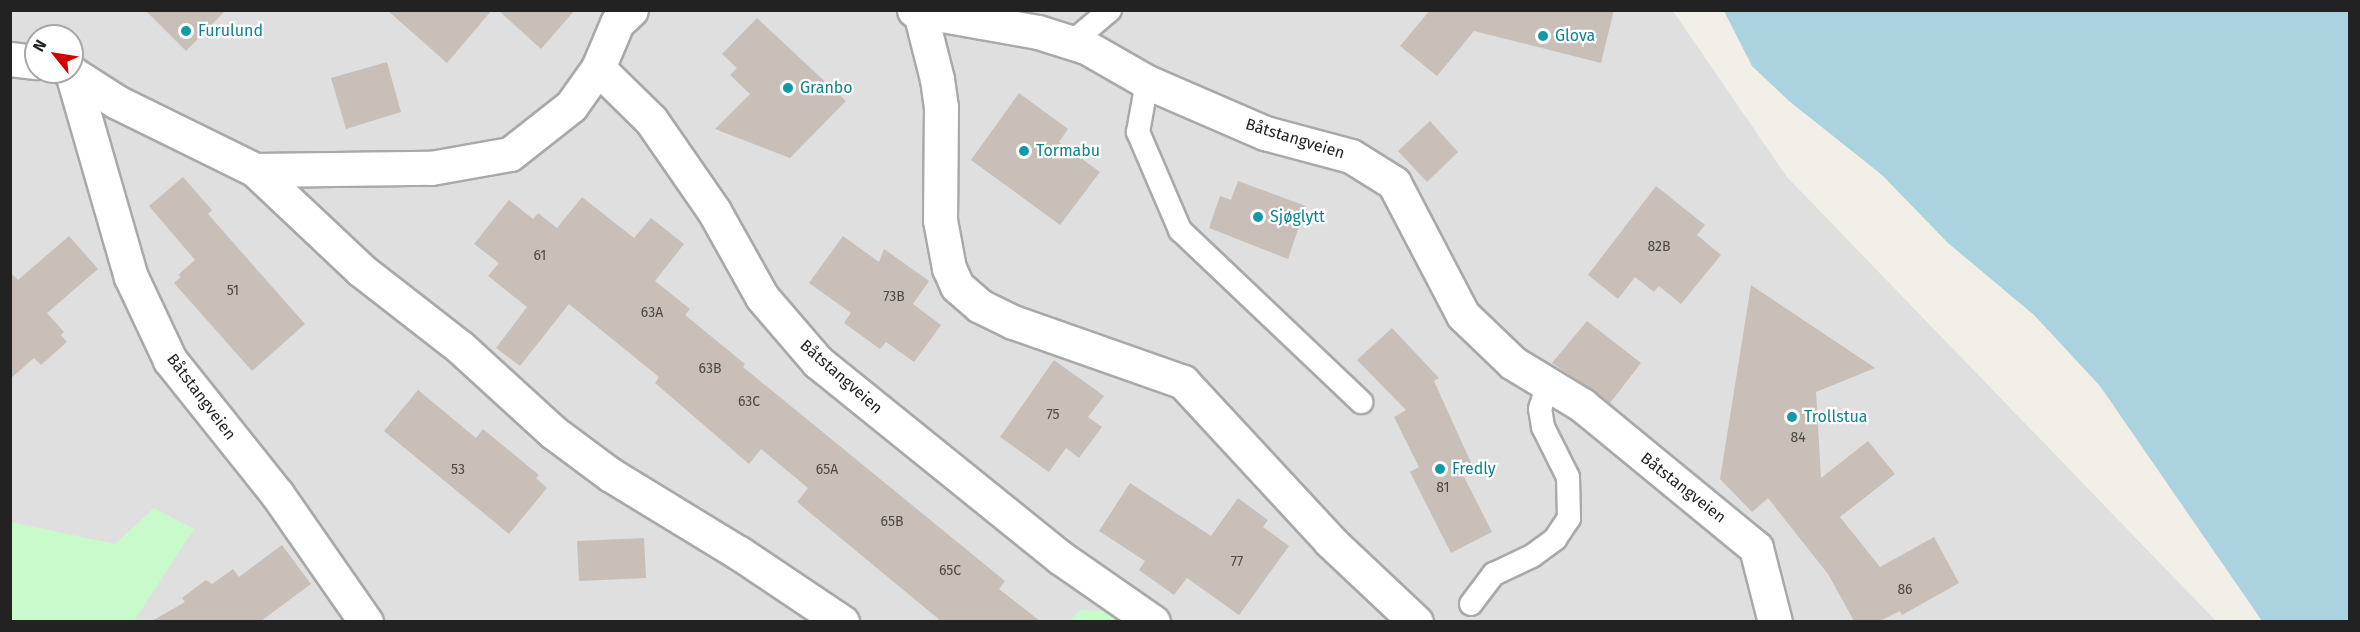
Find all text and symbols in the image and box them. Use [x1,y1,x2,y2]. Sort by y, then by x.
place label: Furulund [198,21,263,41]
north arrow [24,24,84,84]
marker: Furulund [179,24,193,38]
place label: Glova [1555,26,1595,46]
marker: Glova [1536,29,1550,43]
text: N [29,36,51,55]
place label: Granbo [800,78,853,98]
marker: Granbo [781,81,795,95]
street label: Båtstangveien [1243,115,1347,163]
place label: Tormabu [1036,141,1100,161]
marker: Tormabu [1017,144,1031,158]
place label: Sjøglytt [1270,207,1325,227]
marker: Sjøglytt [1251,210,1265,224]
house number: 82B [1647,239,1671,255]
house number: 61 [534,248,546,264]
house number: 51 [227,283,239,299]
house number: 73B [883,289,905,305]
house number: 63A [641,305,663,321]
street label: Båtstangveien [796,336,886,418]
street label: Båtstangveien [162,350,240,444]
house number: 63B [699,361,721,377]
house number: 63C [738,394,760,410]
house number: 75 [1046,407,1060,423]
place label: Trollstua [1804,407,1867,427]
marker: Trollstua [1785,410,1799,424]
house number: 84 [1790,430,1806,446]
street label: Båtstangveien [1637,449,1729,527]
place label: Fredly [1452,459,1496,479]
house number: 53 [451,462,465,478]
house number: 65A [816,462,838,478]
marker: Fredly [1433,462,1447,476]
house number: 81 [1436,480,1450,496]
house number: 65B [881,514,903,530]
house number: 77 [1231,554,1243,570]
house number: 65C [939,563,961,579]
house number: 86 [1897,582,1913,598]

